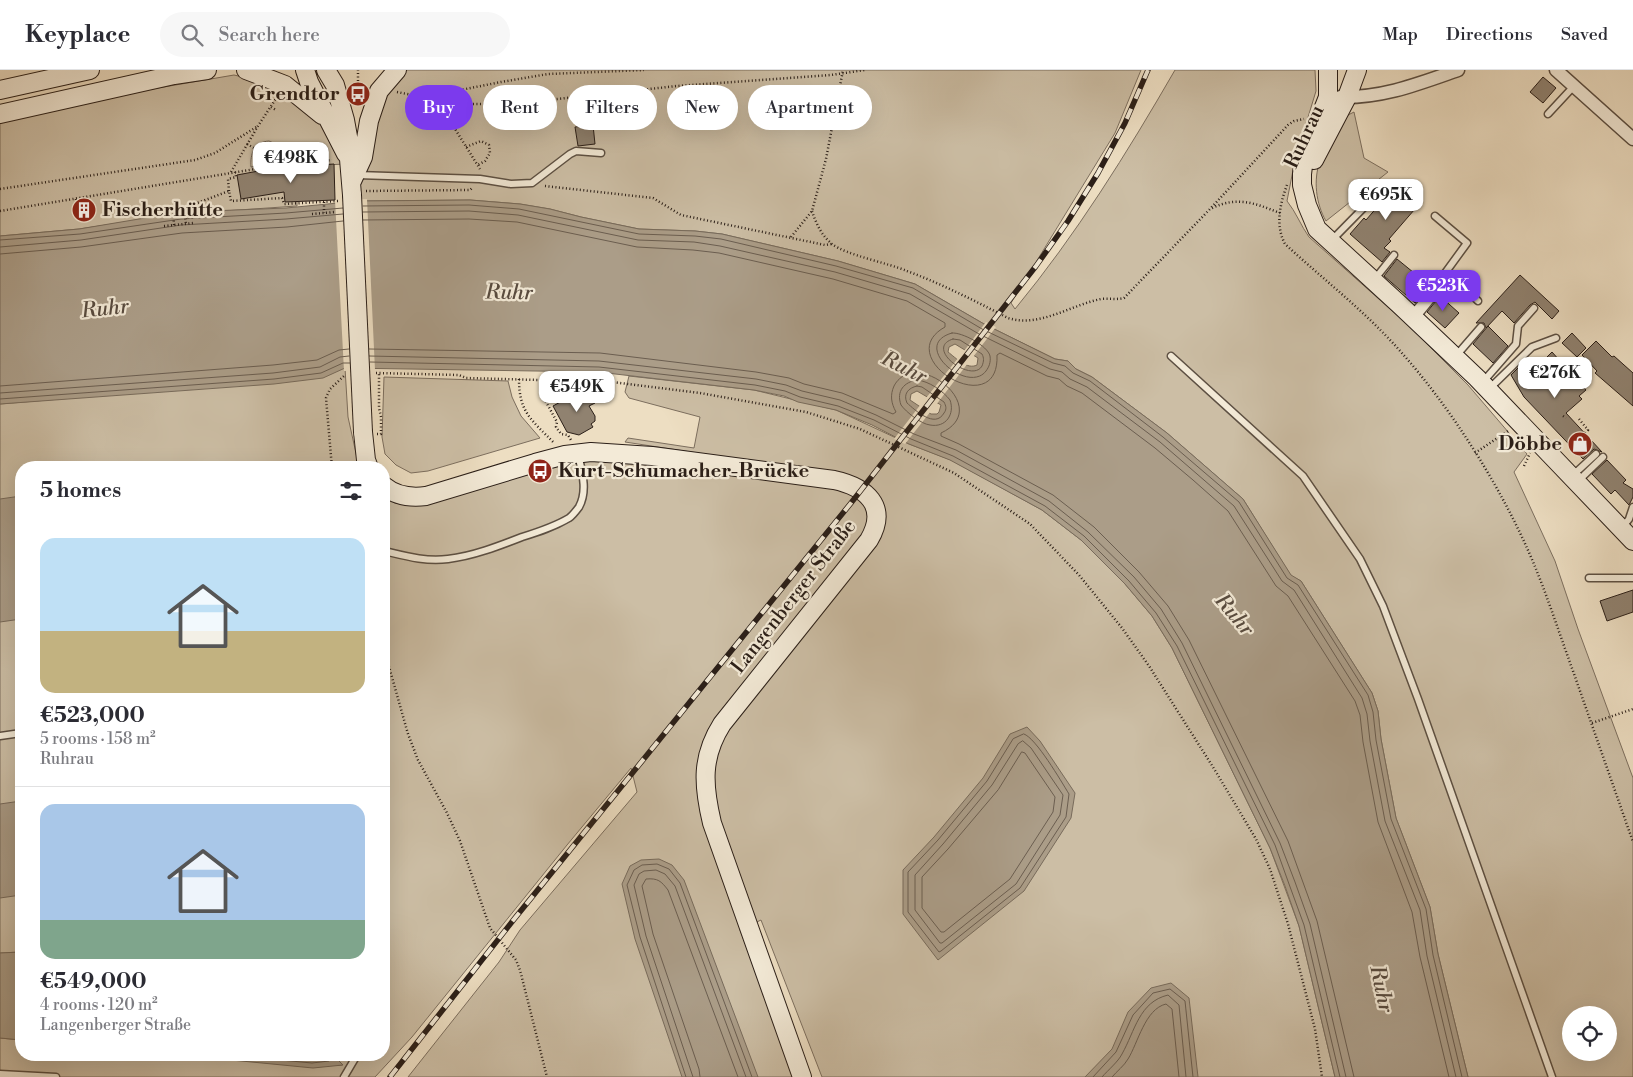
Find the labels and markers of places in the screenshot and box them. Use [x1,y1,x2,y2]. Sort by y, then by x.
bus stop icon: Grendtor [345,81,371,107]
place label: Grendtor [249,82,340,107]
pin: €498K [256,142,326,184]
pin: €695K [1351,178,1421,221]
building icon: Fischerhütte [71,197,97,223]
place label: Fischerhütte [102,198,223,223]
pin: €523K [1408,270,1478,312]
pin: €276K [1520,356,1590,399]
pin: €549K [542,370,612,413]
shop icon: Döbbe [1567,431,1593,457]
place label: Döbbe [1498,432,1562,457]
bus stop icon: Kurt-Schumacher-Brücke [527,458,553,484]
place label: Kurt-Schumacher-Brücke [558,459,810,484]

